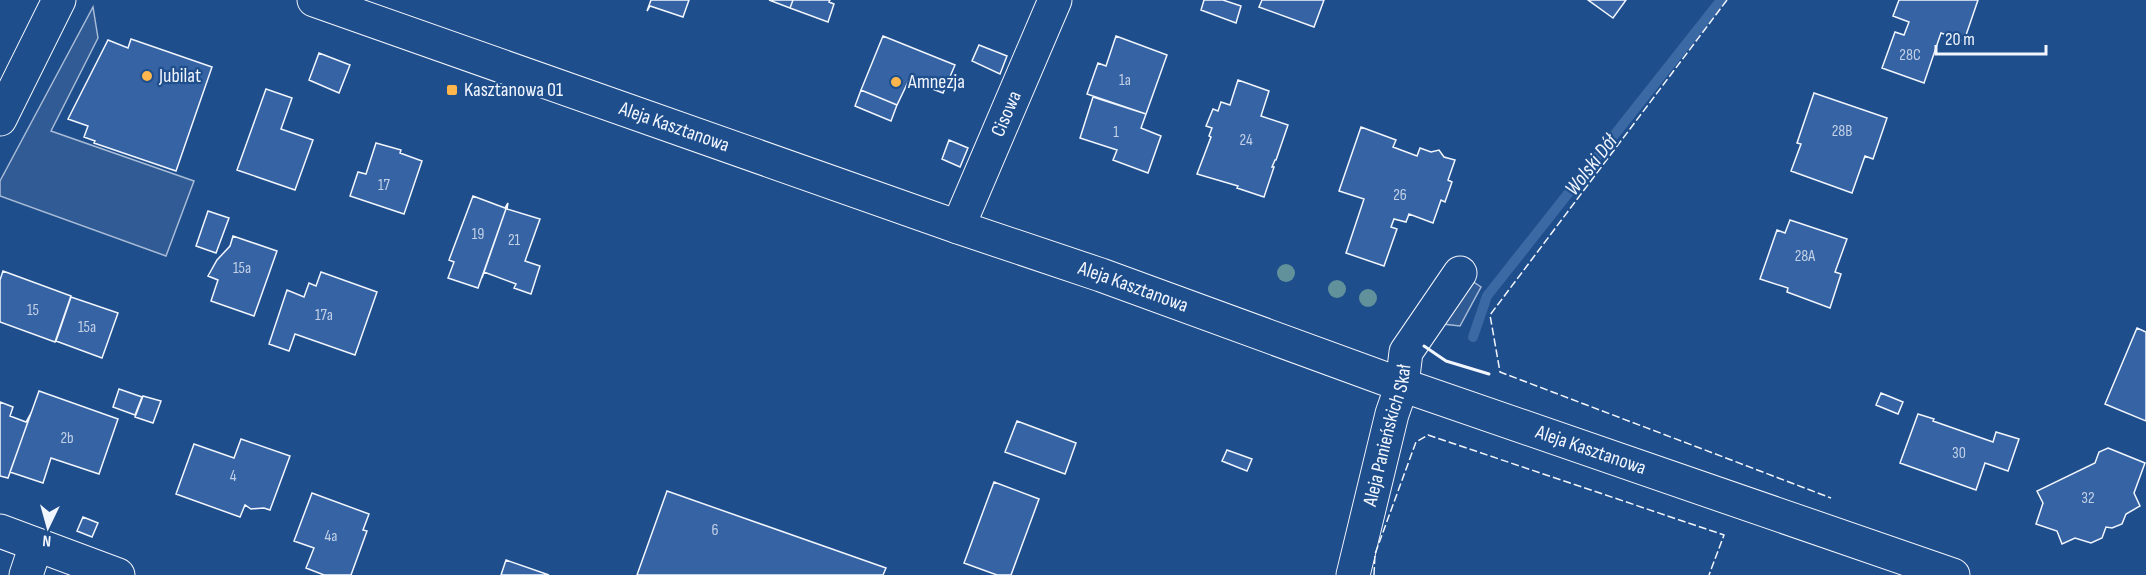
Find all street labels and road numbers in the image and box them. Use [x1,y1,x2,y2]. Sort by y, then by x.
street label: Cisowa [986,87,1027,140]
street label: Aleja Kasztanowa [615,96,733,157]
street label: Aleja Kasztanowa [1074,256,1191,318]
street label: Aleja Panieńskich Skał [1358,363,1416,510]
street label: Aleja Kasztanowa [1532,420,1649,480]

